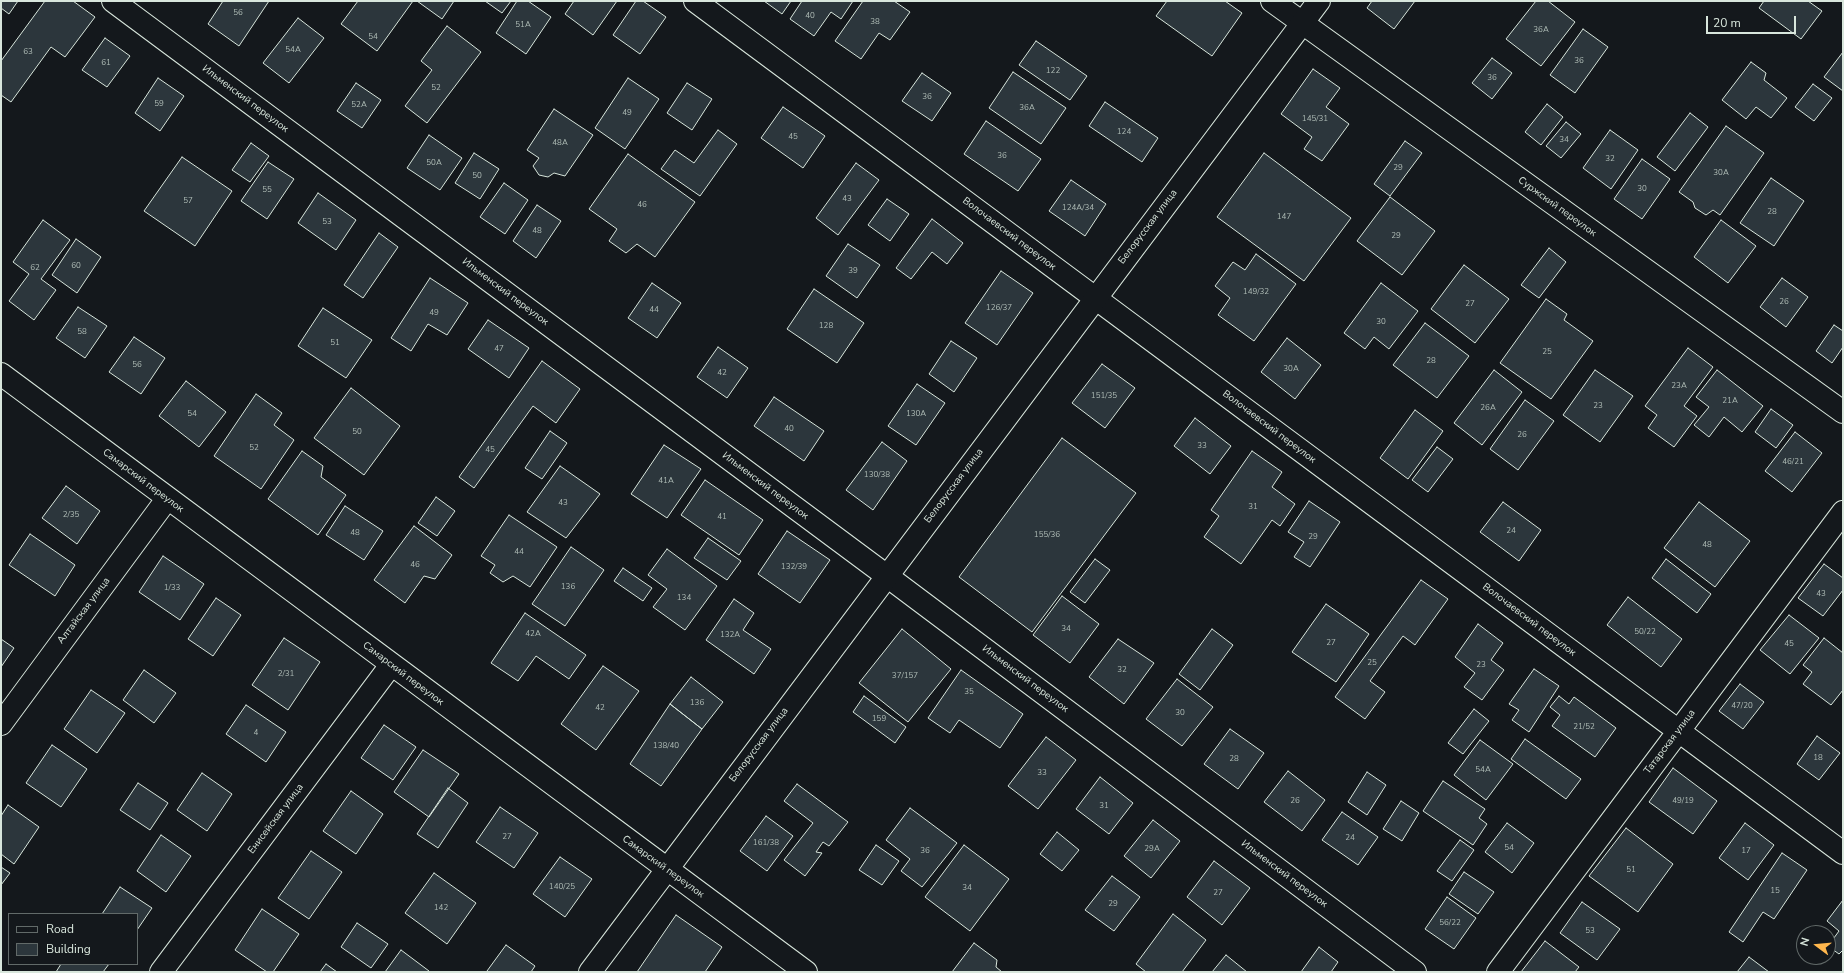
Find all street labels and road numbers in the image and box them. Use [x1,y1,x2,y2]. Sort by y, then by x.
street label: Ильменский переулок [200,63,290,135]
street label: Суржский переулок [1515,175,1599,239]
street label: Белорусская улица [1116,187,1180,267]
street label: Волочаевский переулок [960,195,1058,273]
street label: Ильменский переулок [460,256,550,328]
street label: Волочаевский переулок [1220,388,1318,466]
street label: Белорусская улица [922,446,986,526]
street label: Самарский переулок [100,447,186,515]
street label: Ильменский переулок [720,450,810,522]
street label: Алтайская улица [55,575,113,647]
street label: Волочаевский переулок [1480,581,1578,659]
street label: Самарский переулок [360,640,446,708]
street label: Ильменский переулок [980,643,1070,715]
street label: Белорусская улица [727,705,791,785]
street label: Татарская улица [1642,707,1698,777]
street label: Енисейская улица [246,782,306,856]
street label: Самарский переулок [620,833,706,901]
street label: Ильменский переулок [1239,838,1329,910]

